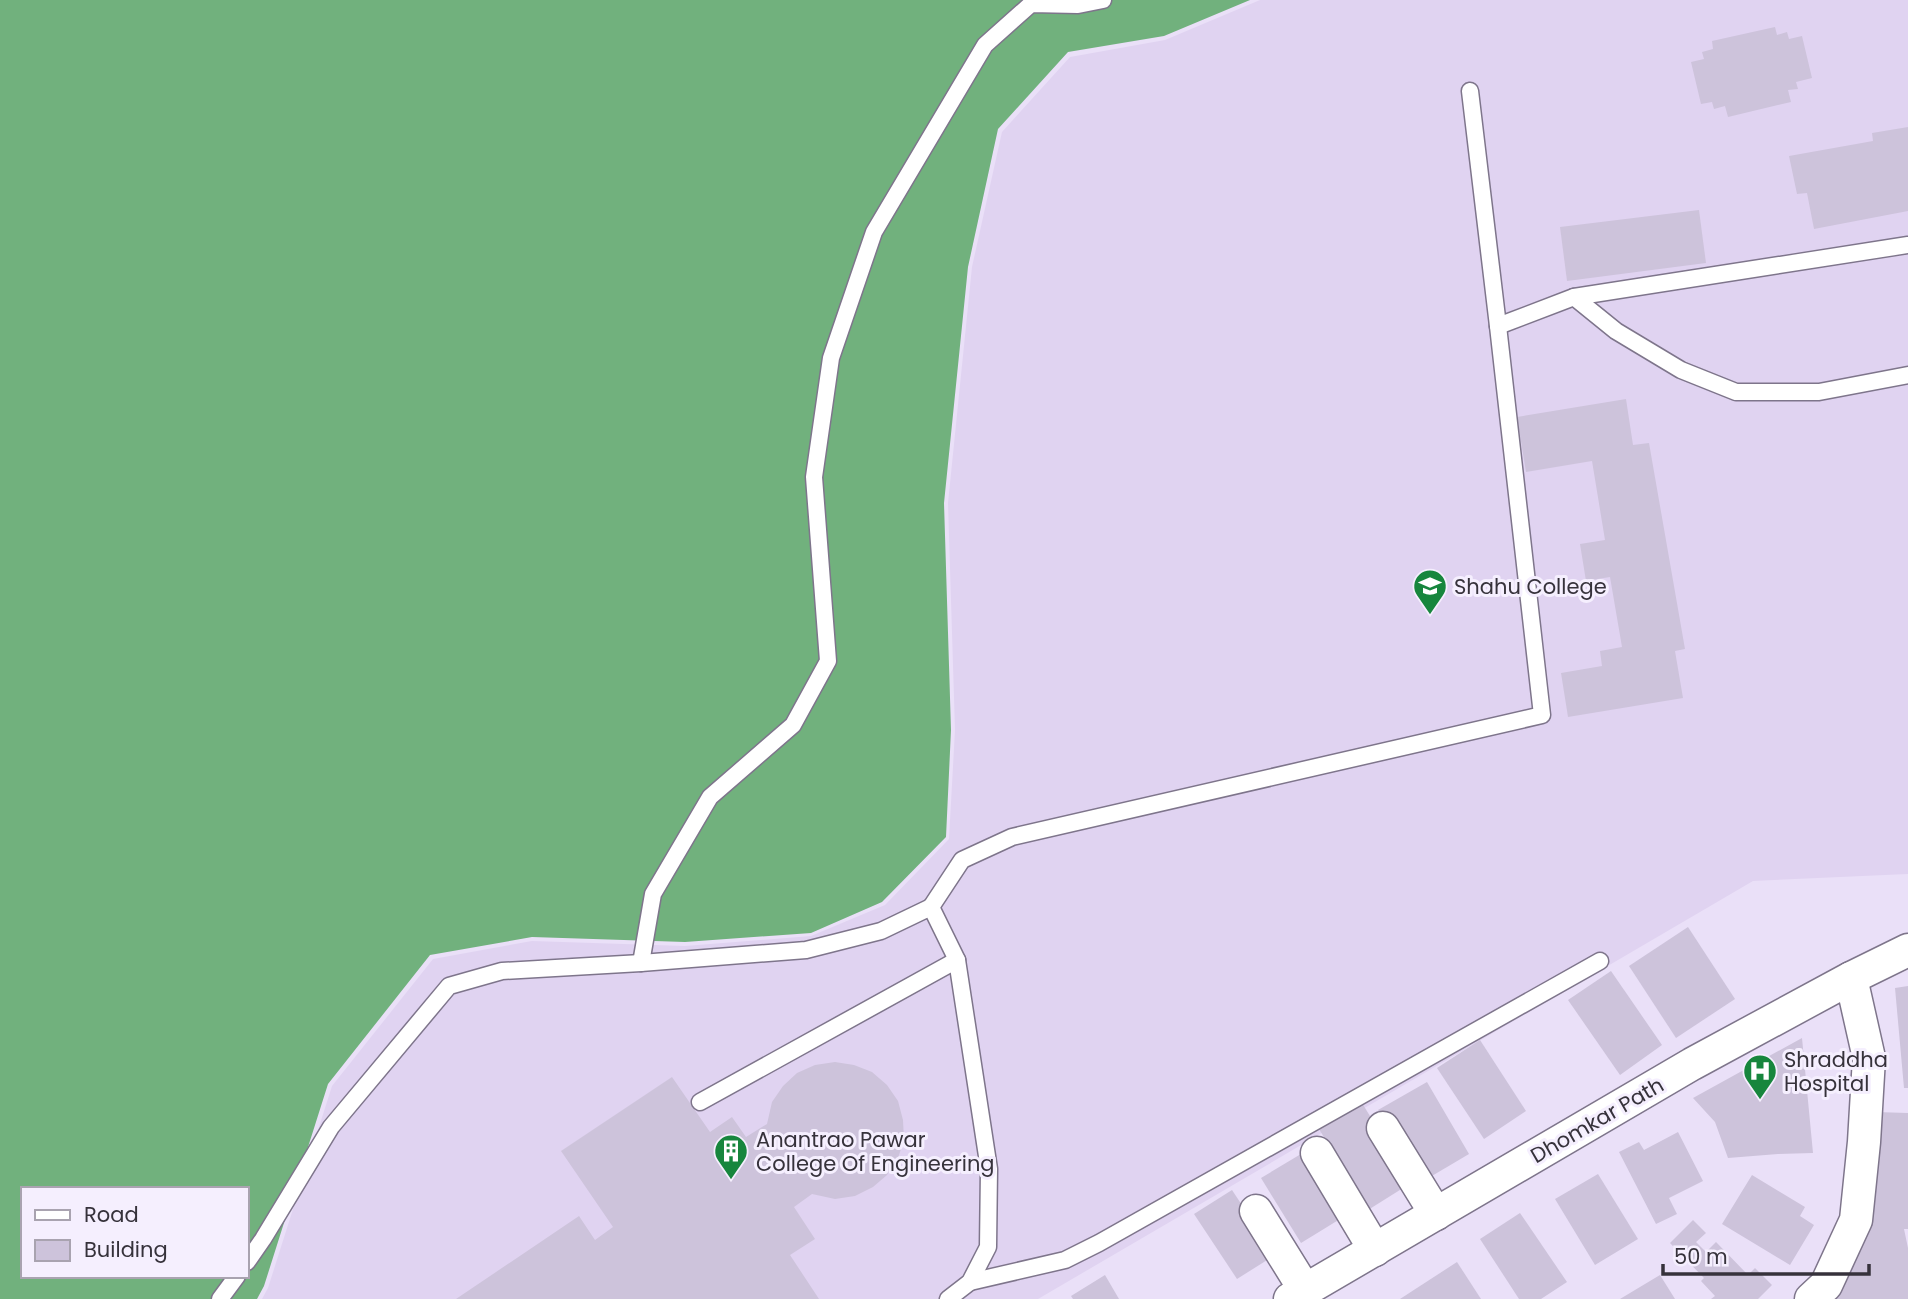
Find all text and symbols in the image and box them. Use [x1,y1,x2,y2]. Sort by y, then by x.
school or university icon: Shahu College [1411,567,1449,616]
place label: Shahu College [1454,572,1607,601]
place label: Shraddha Hospital [1784,1045,1888,1098]
hospital icon: Shraddha Hospital [1741,1052,1779,1101]
street label: Dhomkar Path [1525,1070,1669,1170]
place label: Anantrao Pawar College Of Engineering [756,1125,995,1178]
building icon: Anantrao Pawar College Of Engineering [712,1132,750,1181]
legend [21,1187,248,1278]
text: Road [84,1200,139,1229]
scale bar [1663,1232,1870,1276]
text: Building [84,1235,168,1264]
text: 50 m [1674,1242,1728,1271]

